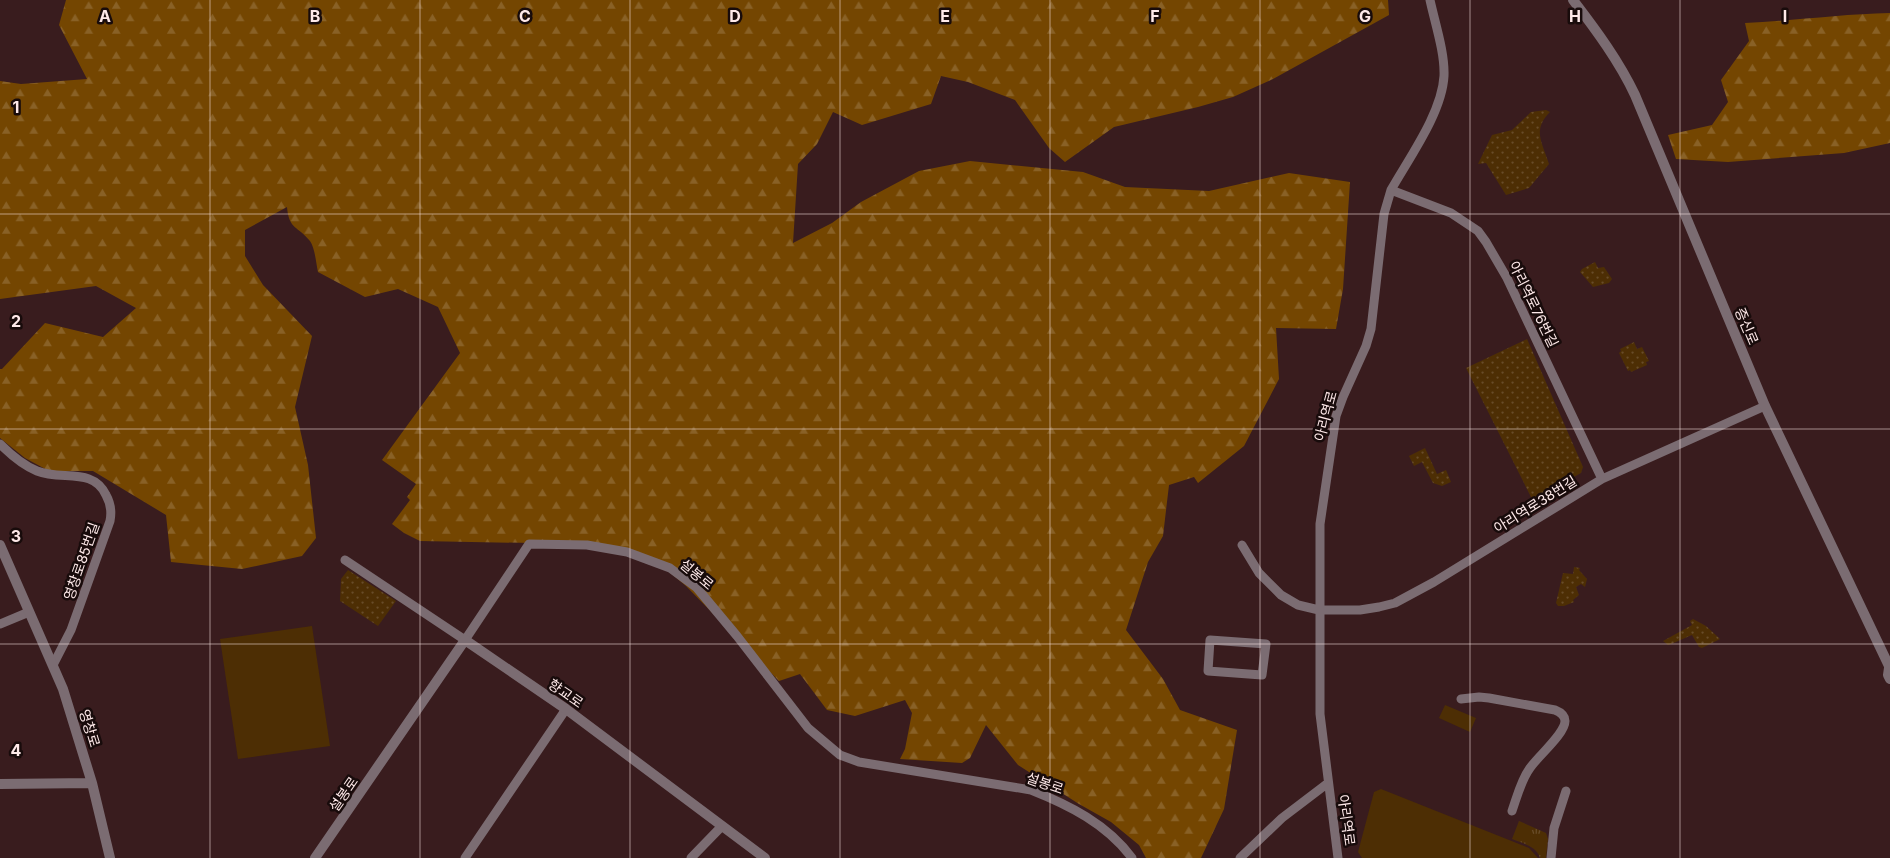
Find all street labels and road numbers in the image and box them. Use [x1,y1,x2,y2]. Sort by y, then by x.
street label: 아리역로76번길 [1506,258,1562,350]
street label: 증신로 [1732,305,1762,347]
street label: 아리역로 [1310,389,1340,443]
street label: 아리역로38번길 [1490,472,1580,536]
street label: 영창로85번길 [60,520,102,602]
street label: 설봉로 [677,555,717,593]
street label: 향교로 [545,675,587,711]
street label: 영창로 [76,707,104,749]
street label: 설봉로 [1024,769,1066,797]
street label: 설봉로 [325,773,361,815]
street label: 아리역로 [1335,793,1359,847]

